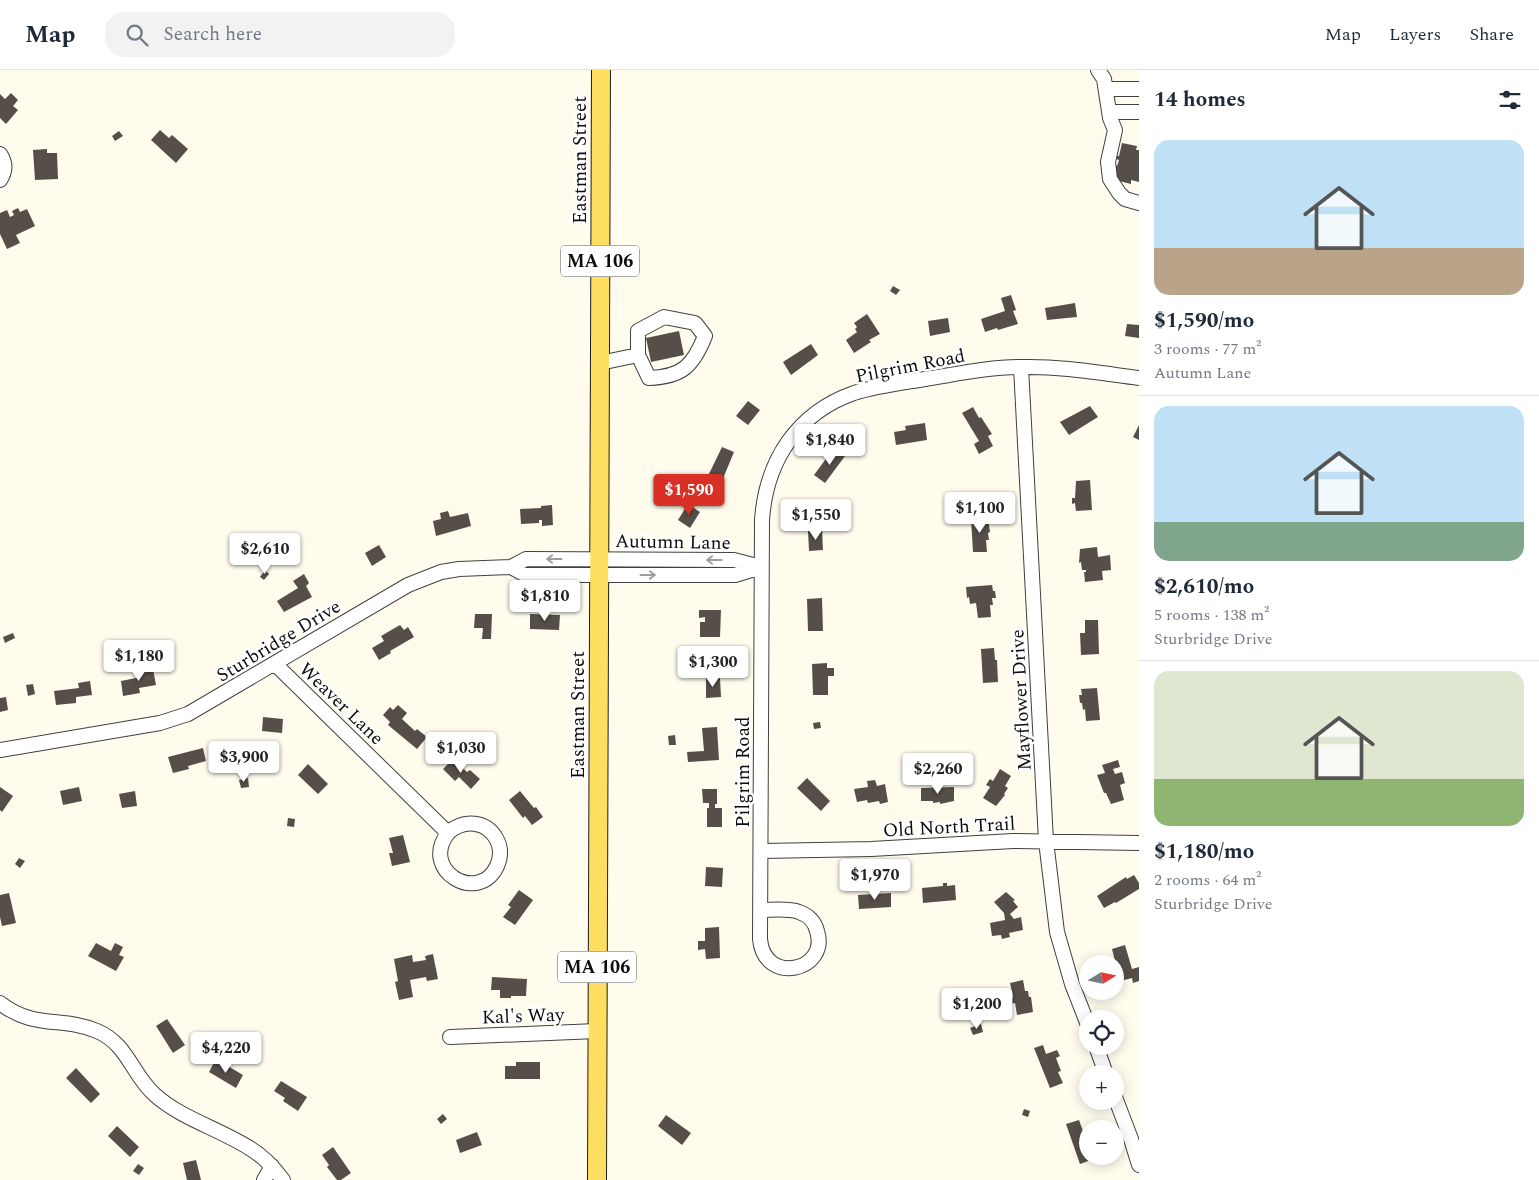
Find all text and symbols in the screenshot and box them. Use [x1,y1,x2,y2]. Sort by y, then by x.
search box [105,12,455,57]
text: Map [25,17,75,53]
text: Search here [163,20,262,49]
icon: search [123,21,151,49]
text: Map [1325,21,1361,48]
text: Layers [1389,21,1441,48]
text: Share [1469,21,1514,48]
text: 14 homes [1154,84,1246,116]
icon: filters [1496,86,1524,114]
street label: Eastman Street [566,96,595,224]
icon: home [1294,173,1384,263]
road number: MA 106 [561,246,639,277]
text: $1,590/mo [1154,305,1254,337]
text: 3 rooms · 77 m² [1154,337,1261,361]
street label: Pilgrim Road [853,342,968,391]
text: Autumn Lane [1154,361,1251,385]
pin: $1,840 [789,424,871,466]
text: $1,840 [805,428,855,452]
icon: home [1294,438,1384,528]
pin: $1,590 [648,474,730,516]
text: $1,590 [664,478,714,502]
pin: $1,100 [939,492,1021,534]
text: $1,100 [955,496,1005,520]
pin: $1,550 [775,498,857,541]
text: $1,550 [791,503,841,527]
street label: Autumn Lane [615,527,731,558]
pin: $2,610 [224,532,306,575]
text: $2,610 [240,537,290,561]
one-way arrow [546,554,562,564]
one-way arrow [706,555,722,565]
one-way arrow [639,570,655,580]
text: $2,610/mo [1154,571,1254,603]
pin: $1,810 [504,580,586,622]
text: $1,810 [520,584,570,608]
street label: Sturbridge Drive [211,593,347,690]
text: 5 rooms · 138 m² [1154,603,1269,627]
text: Sturbridge Drive [1154,627,1272,651]
street label: Mayflower Drive [1003,629,1040,771]
pin: $1,180 [98,640,180,682]
text: $1,180 [114,644,164,668]
pin: $1,300 [672,646,754,688]
text: $1,300 [688,650,738,674]
street label: Eastman Street [564,651,593,779]
street label: Weaver Lane [292,656,390,752]
icon: home [1294,703,1384,793]
street label: Pilgrim Road [729,716,758,828]
pin: $1,030 [420,732,502,774]
text: $1,030 [436,736,486,760]
pin: $3,900 [203,740,285,783]
text: $3,900 [219,745,269,769]
pin: $2,260 [897,752,979,795]
text: $2,260 [913,757,963,781]
street label: Old North Trail [882,810,1016,845]
text: $1,180/mo [1154,836,1254,868]
pin: $1,970 [834,858,916,901]
text: $1,970 [850,863,900,887]
text: 2 rooms · 64 m² [1154,868,1261,892]
text: Sturbridge Drive [1154,892,1272,916]
road number: MA 106 [558,952,636,982]
north arrow [1079,955,1124,1000]
map controls [1079,955,1124,1165]
pin: $1,200 [936,988,1018,1030]
text: $1,200 [952,992,1002,1016]
street label: Kal's Way [481,1001,566,1032]
button: locate [1079,1010,1124,1055]
pin: $4,220 [185,1032,267,1074]
text: $4,220 [201,1036,251,1060]
button: + [1079,1065,1124,1110]
button: − [1079,1120,1124,1165]

